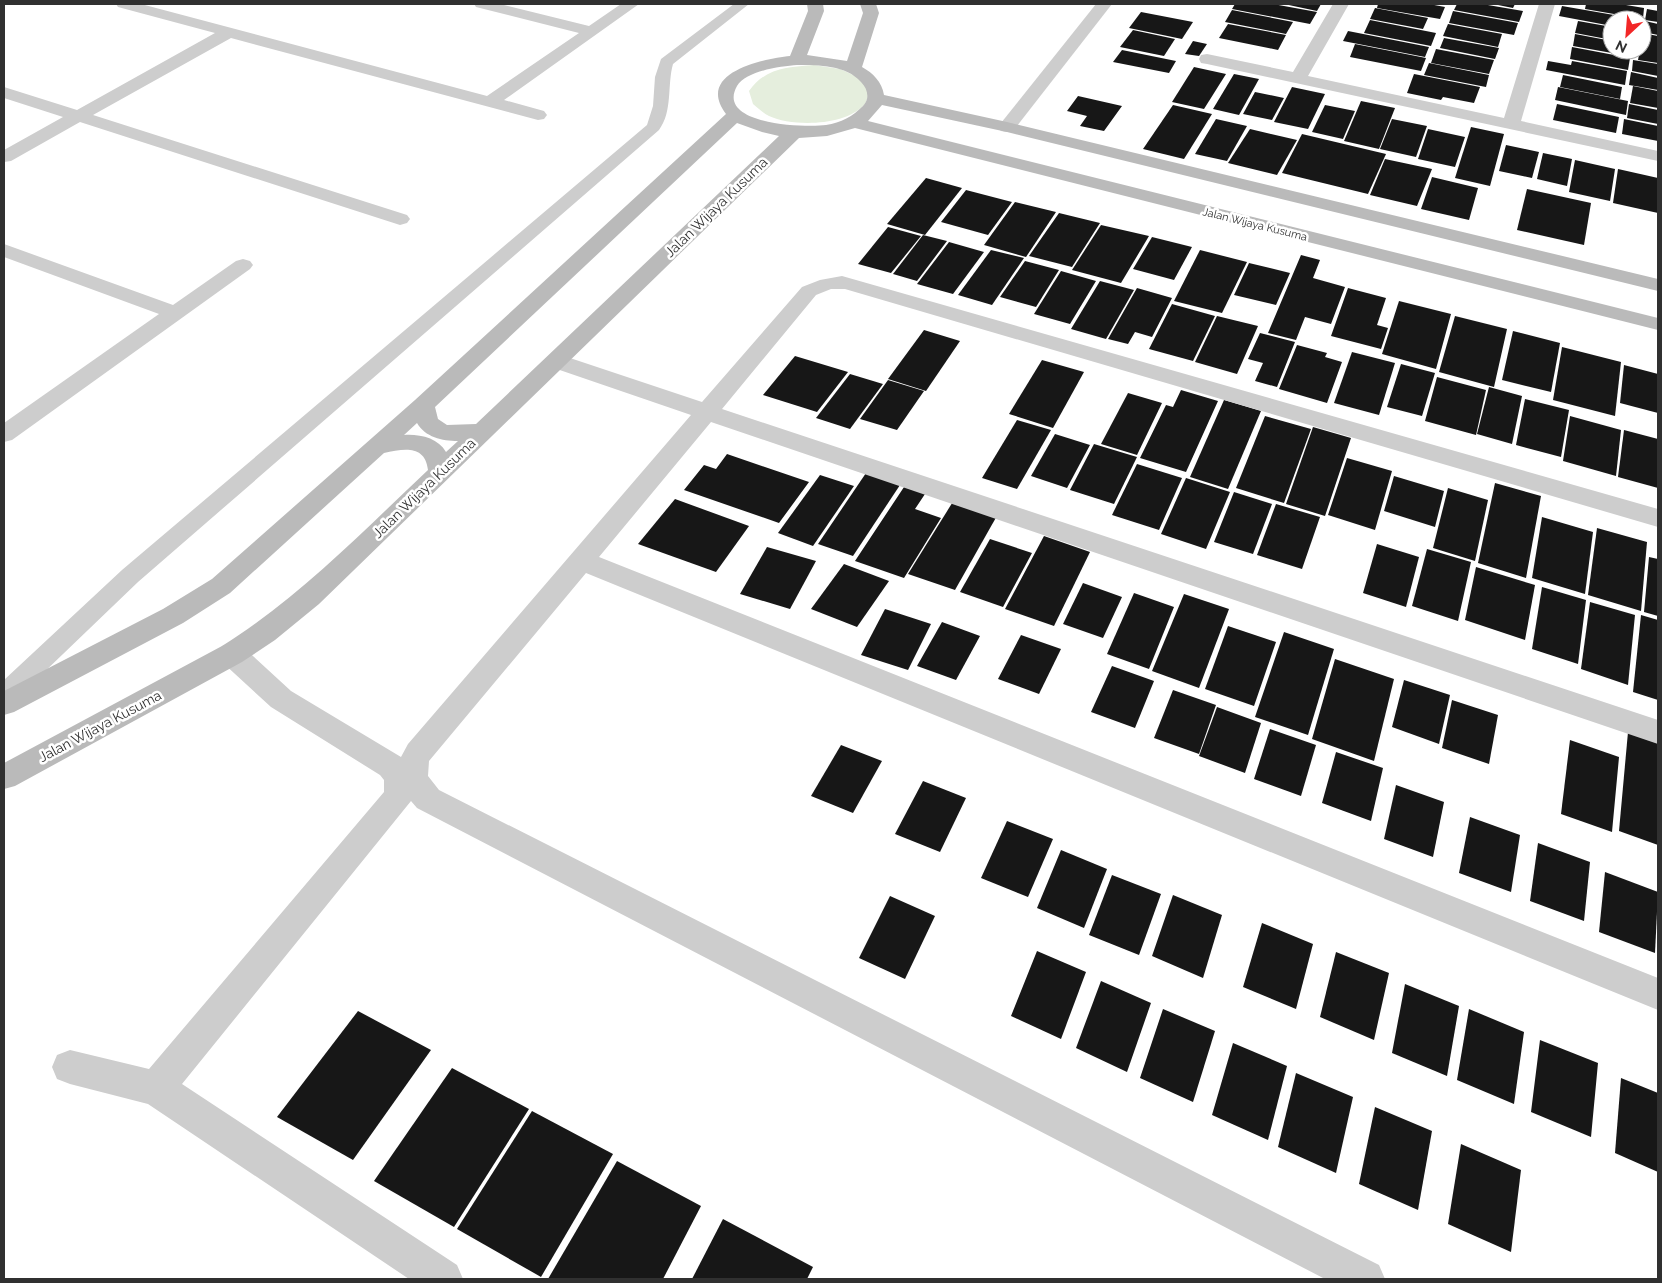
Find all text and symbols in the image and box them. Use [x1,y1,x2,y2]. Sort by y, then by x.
north arrow [1602,10,1652,60]
text: N [1613,37,1630,56]
street label: Jalan Wijaya Kusuma [661,154,771,260]
street label: Jalan Wijaya Kusuma [1201,205,1308,244]
street label: Jalan Wijaya Kusuma [369,435,479,541]
street label: Jalan Wijaya Kusuma [36,687,164,765]

